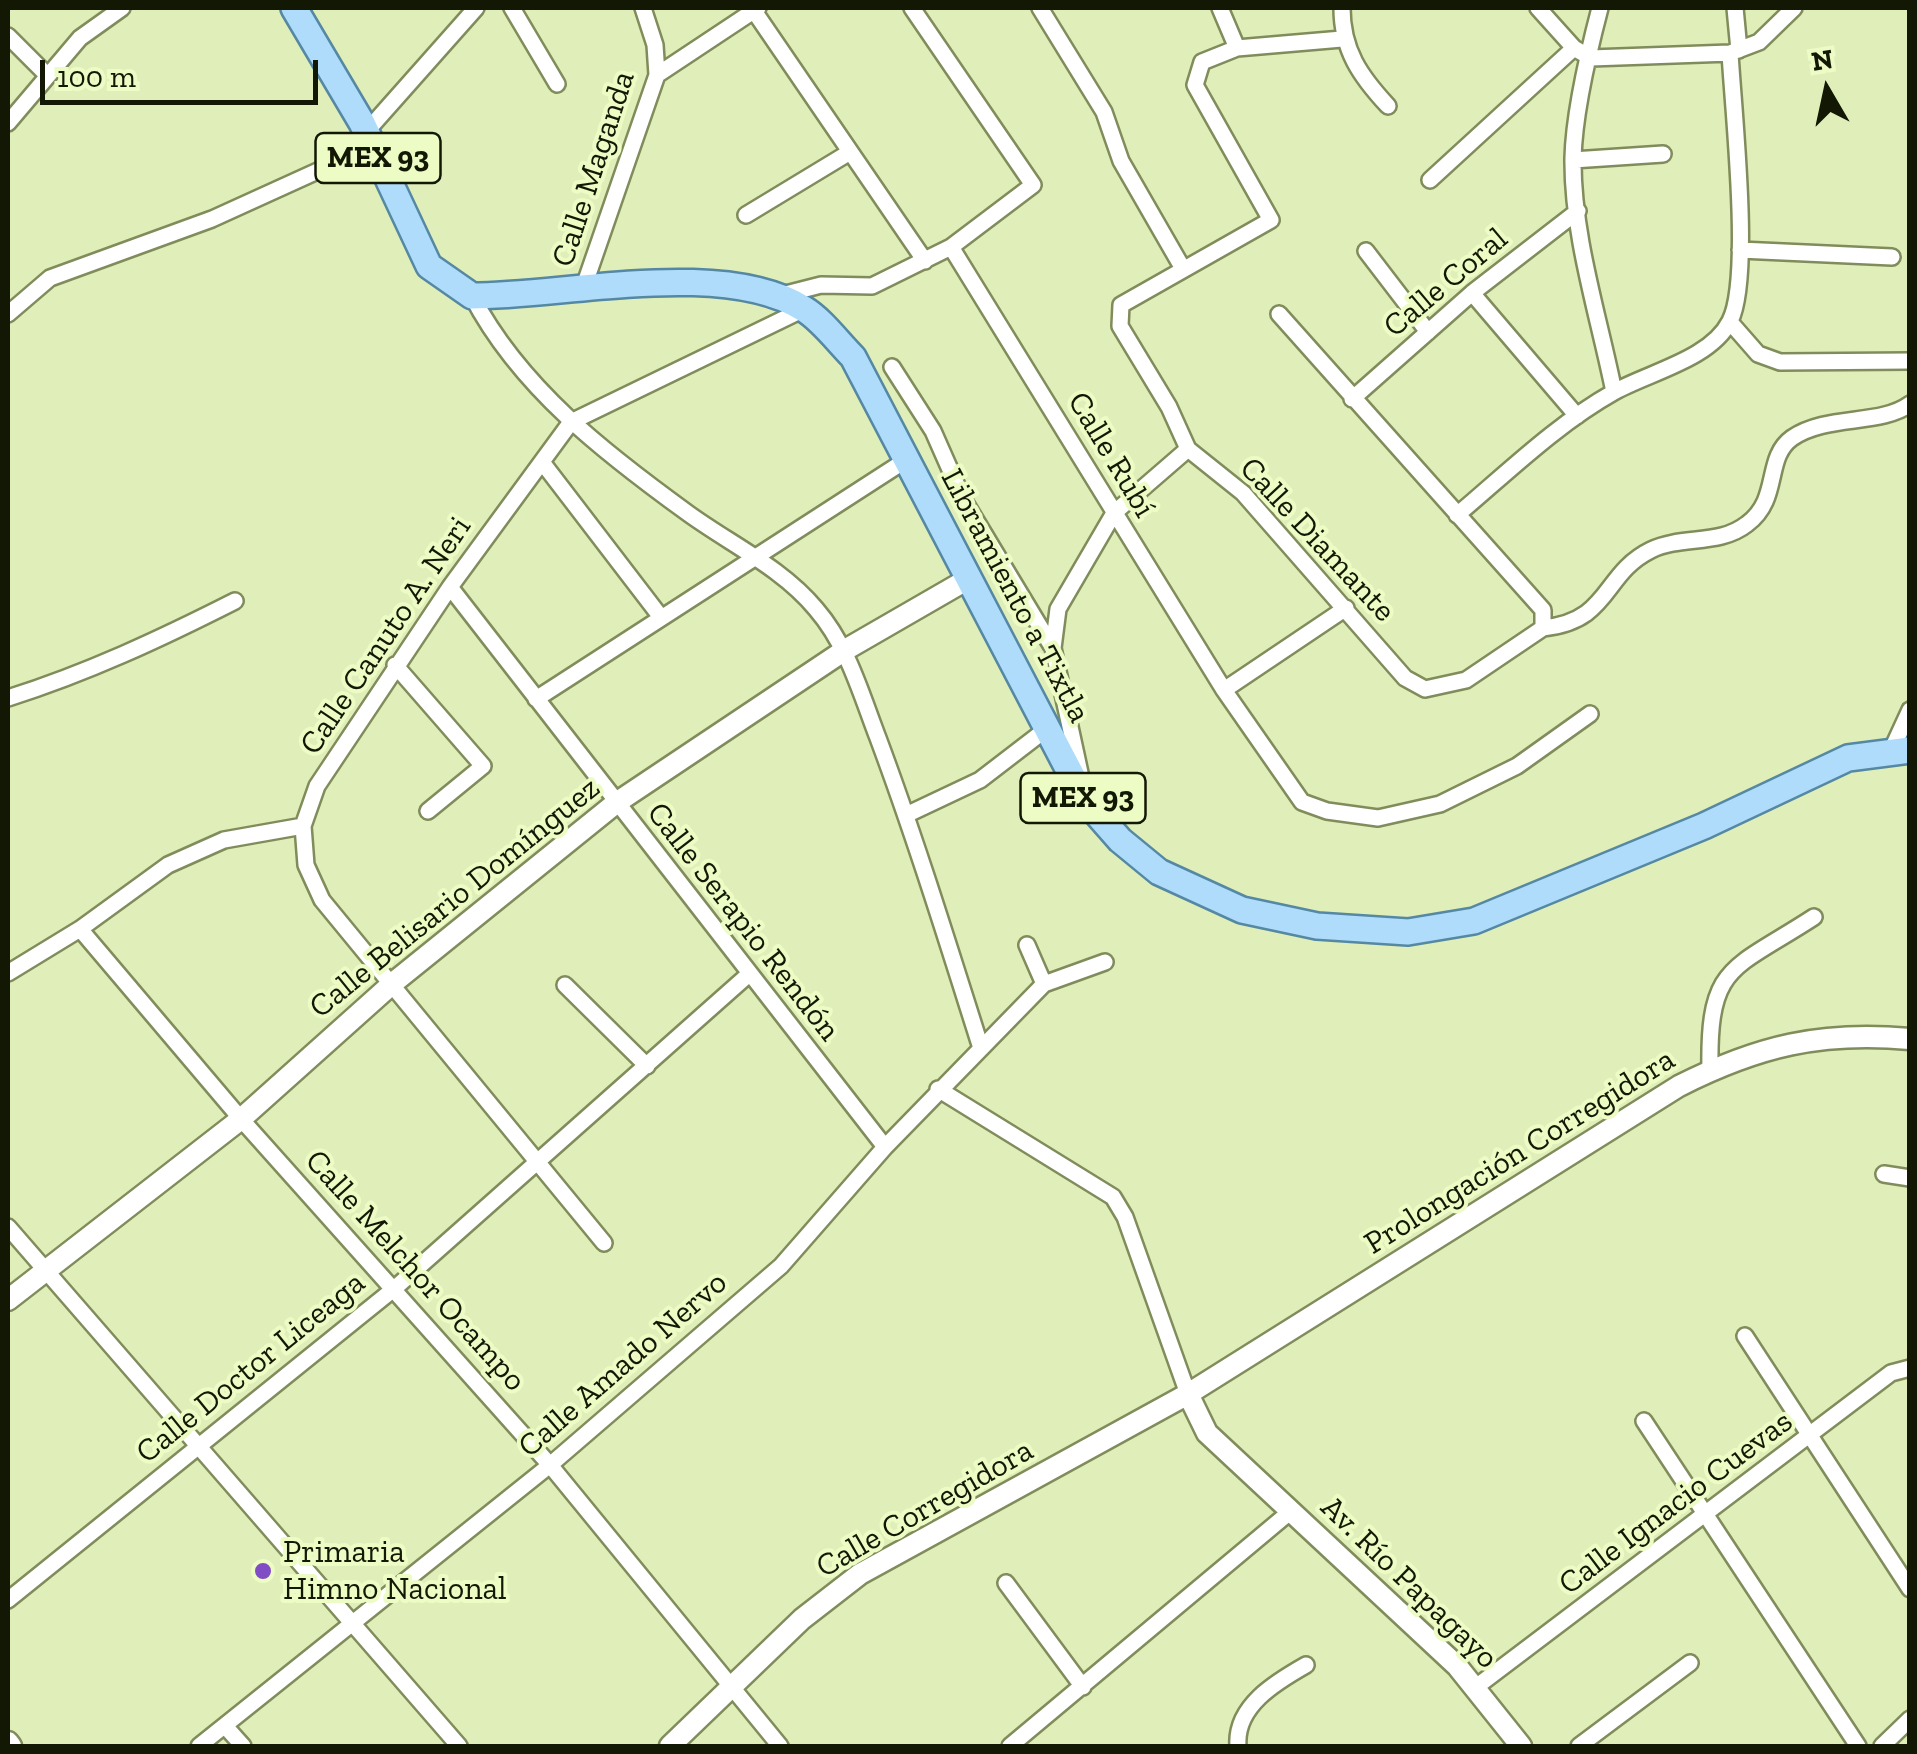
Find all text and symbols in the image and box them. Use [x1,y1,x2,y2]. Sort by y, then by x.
scale bar [45,40,322,102]
north arrow [1777,40,1877,140]
text: N [1809,42,1835,78]
text: 100 m [57,59,136,95]
street label: Calle Maganda [544,66,644,272]
road number: MEX 93 [316,133,440,183]
street label: Calle Coral [1376,220,1516,346]
street label: Calle Rubí [1059,385,1163,525]
street label: Calle Diamante [1231,450,1403,630]
street label: Libramiento a Tixtla [932,463,1098,729]
street label: Calle Canuto A. Neri [292,510,480,762]
street label: Calle Belisario Domínguez [302,769,608,1027]
road number: MEX 93 [1020,773,1146,823]
street label: Calle Serapio Rendón [638,795,848,1049]
street label: Prolongación Corregidora [1358,1041,1682,1263]
street label: Calle Melchor Ocampo [297,1142,533,1400]
street label: Calle Doctor Liceaga [129,1264,373,1472]
street label: Calle Amado Nervo [511,1264,735,1466]
street label: Calle Ignacio Cuevas [1552,1403,1800,1603]
street label: Calle Corregidora [810,1431,1040,1587]
street label: Av. Río Papagayo [1312,1489,1506,1677]
place label: Primaria Himno Nacional [283,1534,507,1609]
marker: Primaria Himno Nacional [252,1560,274,1582]

